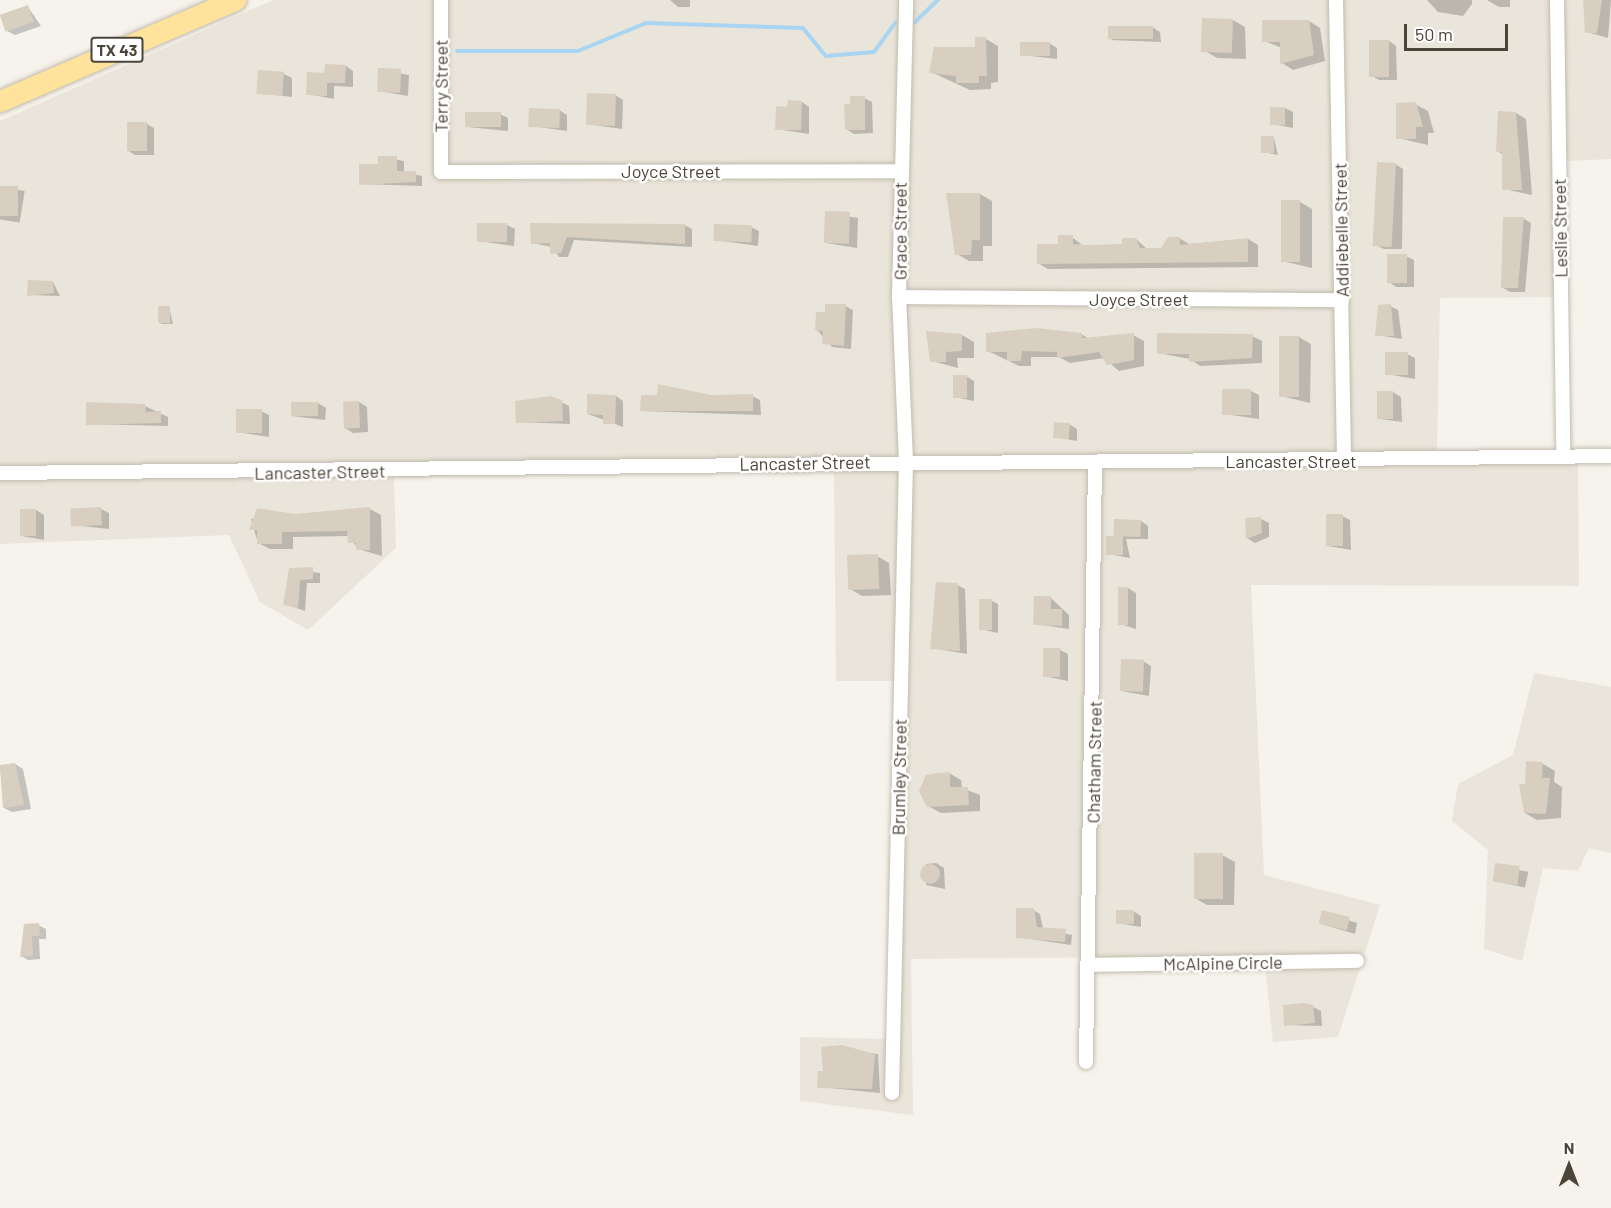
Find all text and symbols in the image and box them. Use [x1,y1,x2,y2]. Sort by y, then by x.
scale bar [1407,12,1510,50]
text: 50 m [1415,23,1453,45]
road number: TX 43 [90,37,144,63]
street label: Terry Street [430,39,452,133]
street label: Joyce Street [621,160,721,182]
street label: Addiebelle Street [1329,163,1353,297]
street label: Leslie Street [1548,178,1572,278]
street label: Grace Street [889,182,911,280]
street label: Joyce Street [1089,288,1189,310]
street label: Lancaster Street [1225,450,1357,472]
street label: Lancaster Street [739,451,871,475]
street label: Lancaster Street [254,460,386,484]
street label: Chatham Street [1082,700,1106,824]
street label: Brumley Street [887,718,911,836]
street label: McAlpine Circle [1163,951,1283,975]
north arrow [1539,1136,1599,1196]
text: N [1564,1138,1574,1157]

